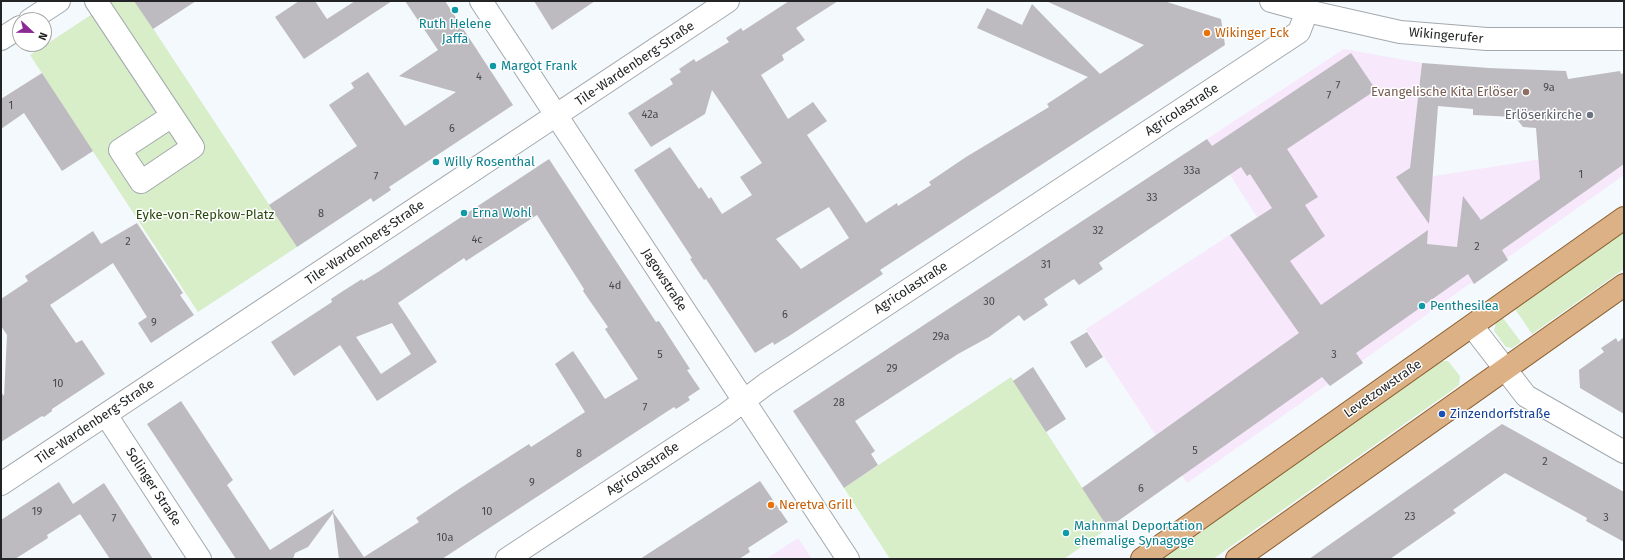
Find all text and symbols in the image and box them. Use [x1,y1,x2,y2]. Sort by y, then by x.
marker: Ruth Helene Jaffa [450,5,460,15]
north arrow [12,12,52,52]
place label: Ruth Helene Jaffa [419,16,491,47]
street label: Tile-Wardenberg-Straße [573,18,697,110]
place label: Wikinger Eck [1215,25,1289,41]
street label: Wikingerufer [1408,25,1484,47]
marker: Wikinger Eck [1202,28,1212,38]
text: N [35,30,50,42]
place label: Margot Frank [501,58,577,74]
marker: Margot Frank [488,61,498,71]
house number: 4 [476,70,482,84]
house number: 7 [1336,79,1340,93]
street label: Agricolastraße [1142,80,1222,140]
house number: 9a [1543,81,1555,95]
place label: Evangelische Kita Erlöser [1371,84,1518,100]
marker: Evangelische Kita Erlöser [1521,87,1531,97]
house number: 7 [1327,89,1331,103]
house number: 1 [9,99,13,113]
place label: Erlöserkirche [1505,107,1582,123]
house number: 42a [642,108,658,122]
marker: Erlöserkirche [1585,110,1595,120]
house number: 6 [449,122,455,136]
place label: Willy Rosenthal [444,154,535,170]
marker: Willy Rosenthal [431,157,441,167]
house number: 33a [1184,164,1200,178]
house number: 1 [1579,168,1583,182]
house number: 7 [374,170,378,184]
house number: 33 [1147,191,1157,205]
street label: Tile-Wardenberg-Straße [303,197,427,289]
place label: Erna Wohl [472,205,532,221]
park label: Eyke-von-Repkow-Platz [136,207,274,223]
house number: 8 [318,207,324,221]
marker: Erna Wohl [459,208,469,218]
house number: 32 [1093,224,1103,238]
house number: 4c [471,233,483,247]
house number: 2 [125,235,131,249]
house number: 2 [1474,240,1480,254]
street label: Jagowstraße [638,246,690,314]
street label: Agricolastraße [871,258,951,318]
house number: 31 [1041,258,1051,272]
house number: 4d [609,279,621,293]
house number: 30 [983,295,995,309]
place label: Penthesilea [1430,298,1499,314]
marker: Penthesilea [1417,301,1427,311]
house number: 6 [782,308,788,322]
house number: 9 [151,316,157,330]
house number: 29a [933,330,949,344]
house number: 5 [657,348,663,362]
house number: 3 [1331,348,1337,362]
street label: Levetzowstraße [1341,357,1425,421]
house number: 29 [886,362,898,376]
street label: Tile-Wardenberg-Straße [33,376,157,468]
house number: 10 [53,377,63,391]
house number: 28 [833,396,845,410]
house number: 7 [643,401,647,415]
place label: Zinzendorfstraße [1450,406,1550,422]
marker: Zinzendorfstraße [1437,409,1447,419]
street label: Agricolastraße [604,439,682,499]
house number: 5 [1192,444,1198,458]
street label: Solinger Straße [122,445,184,529]
house number: 8 [576,447,582,461]
house number: 2 [1542,455,1548,469]
house number: 9 [529,476,535,490]
house number: 6 [1138,482,1144,496]
place label: Neretva Grill [779,497,853,513]
marker: Neretva Grill [766,500,776,510]
house number: 19 [32,505,42,519]
house number: 10 [482,505,492,519]
house number: 23 [1405,510,1415,524]
house number: 3 [1603,511,1609,525]
house number: 7 [112,512,116,526]
place label: Mahnmal Deportation ehemalige Synagoge [1074,518,1203,549]
marker: Mahnmal Deportation ehemalige Synagoge [1061,528,1071,538]
house number: 10a [437,531,453,545]

